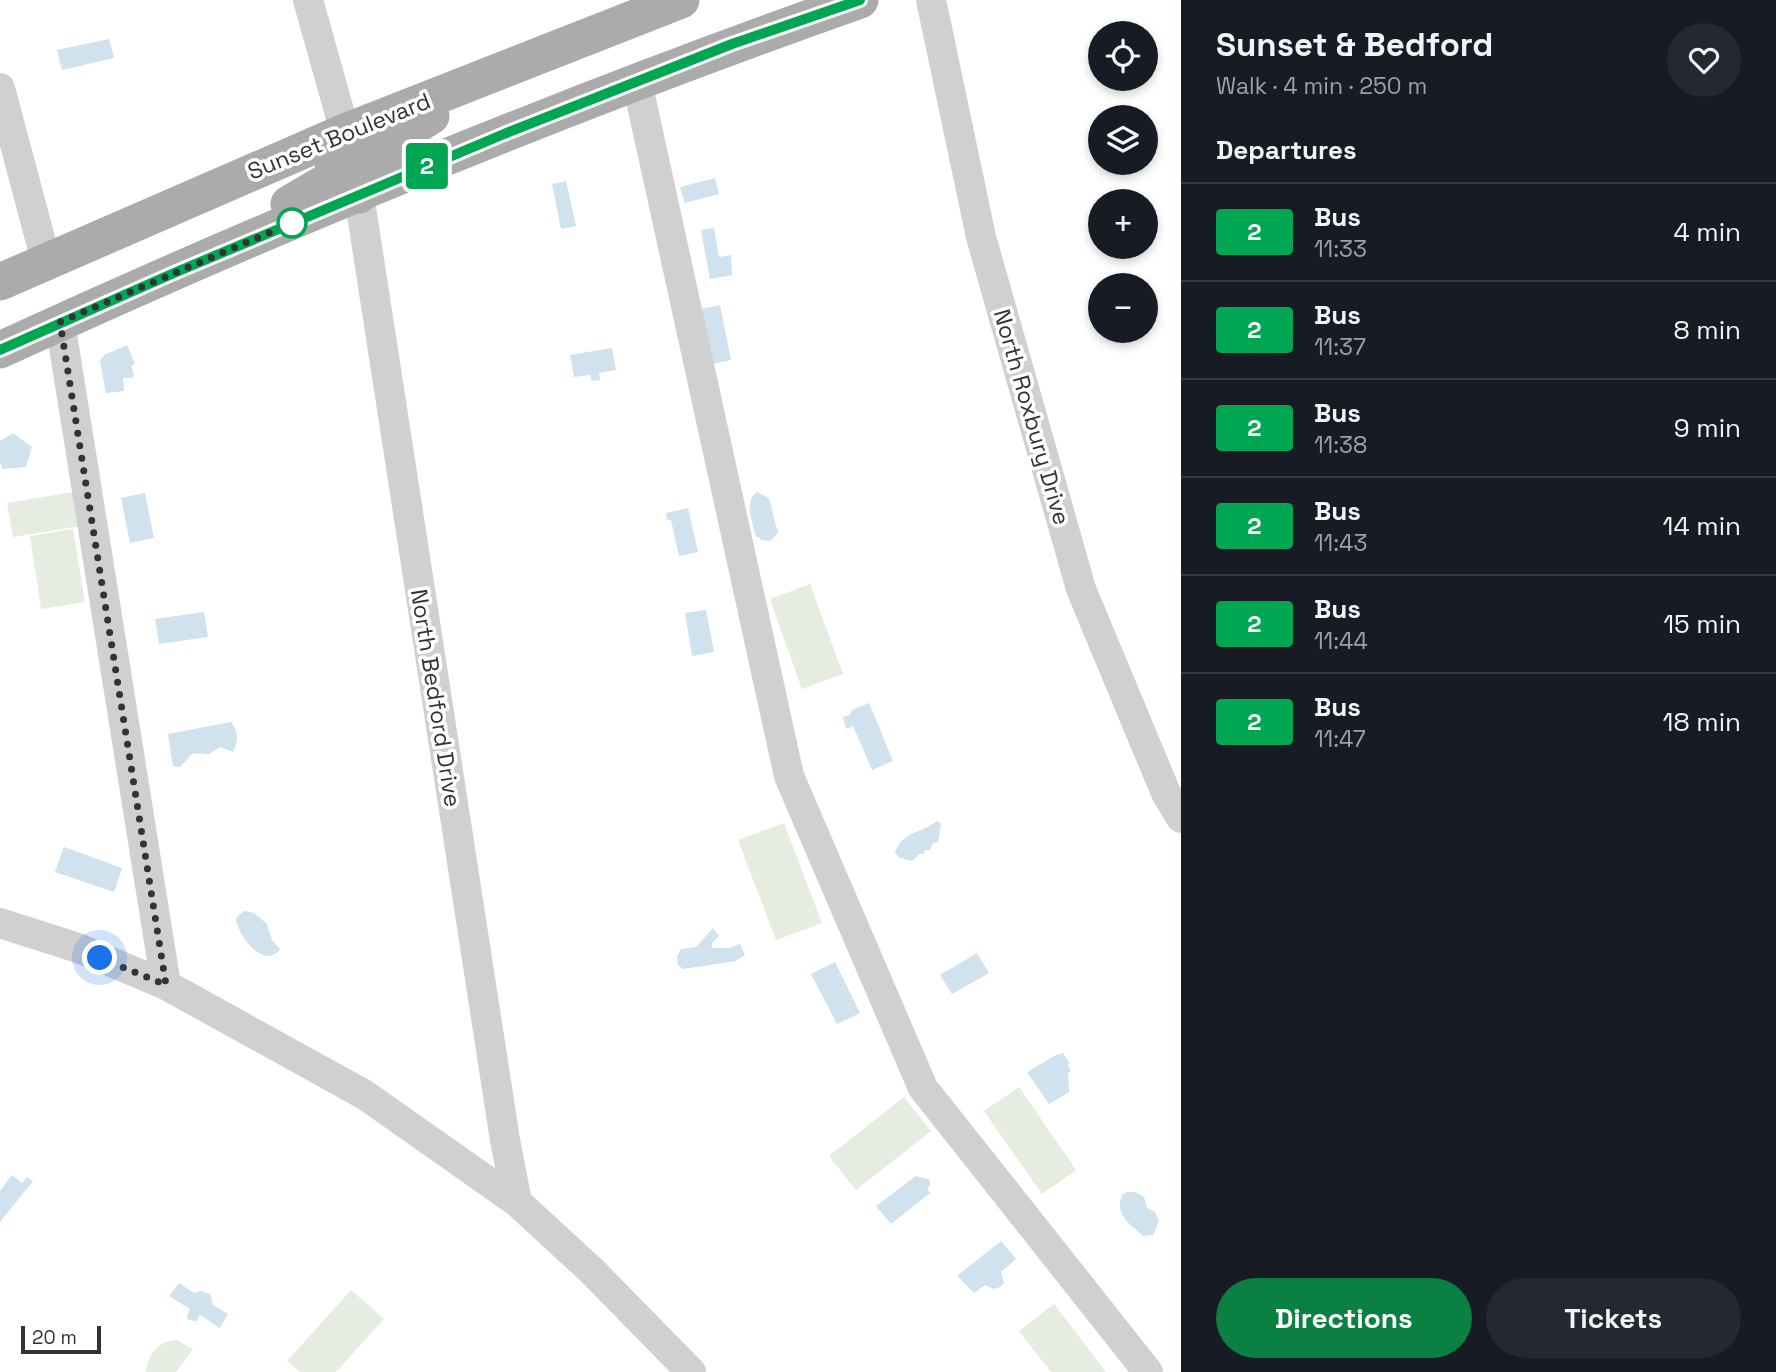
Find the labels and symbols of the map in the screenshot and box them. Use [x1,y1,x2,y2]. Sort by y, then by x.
street label: Sunset Boulevard [243,86,435,186]
line badge: 2 [404,143,450,189]
unlabelled marker [277,208,307,238]
street label: North Roxbury Drive [987,306,1077,528]
street label: North Bedford Drive [404,587,468,809]
your location [82,940,117,975]
scale bar [21,1323,102,1355]

